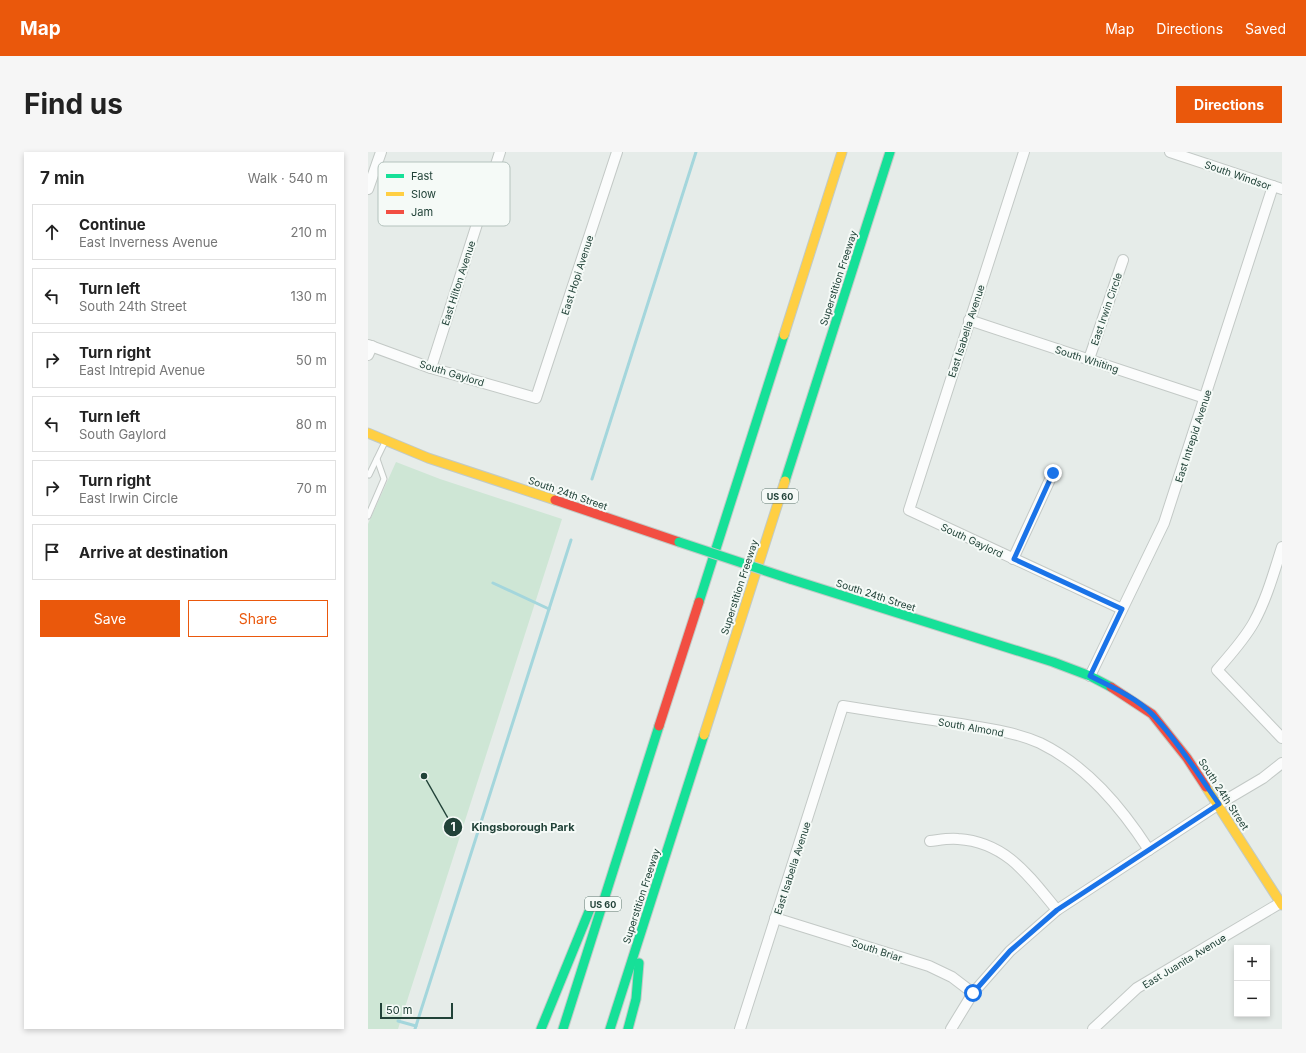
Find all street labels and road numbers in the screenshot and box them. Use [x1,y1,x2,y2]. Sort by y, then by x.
street label: South Windsor [1203,158,1273,192]
street label: Superstition Freeway [817,229,859,327]
street label: East Hopi Avenue [558,234,596,316]
street label: East Hilton Avenue [439,239,477,327]
street label: East Irwin Circle [1088,271,1124,347]
street label: East Isabella Avenue [945,283,987,379]
street label: South Whiting [1054,343,1120,375]
street label: South Gaylord [418,357,486,389]
street label: East Intrepid Avenue [1172,388,1214,484]
street label: South 24th Street [527,474,610,512]
road number: US 60 [762,489,798,503]
street label: South Gaylord [939,520,1005,560]
street label: Superstition Freeway [718,538,760,636]
street label: South 24th Street [835,576,918,614]
street label: South Almond [937,715,1005,739]
street label: South 24th Street [1196,756,1252,833]
street label: East Isabella Avenue [771,820,813,916]
street label: Superstition Freeway [620,847,662,945]
road number: US 60 [585,897,621,911]
street label: East Juanita Avenue [1140,931,1228,991]
street label: South Briar [850,936,904,964]

